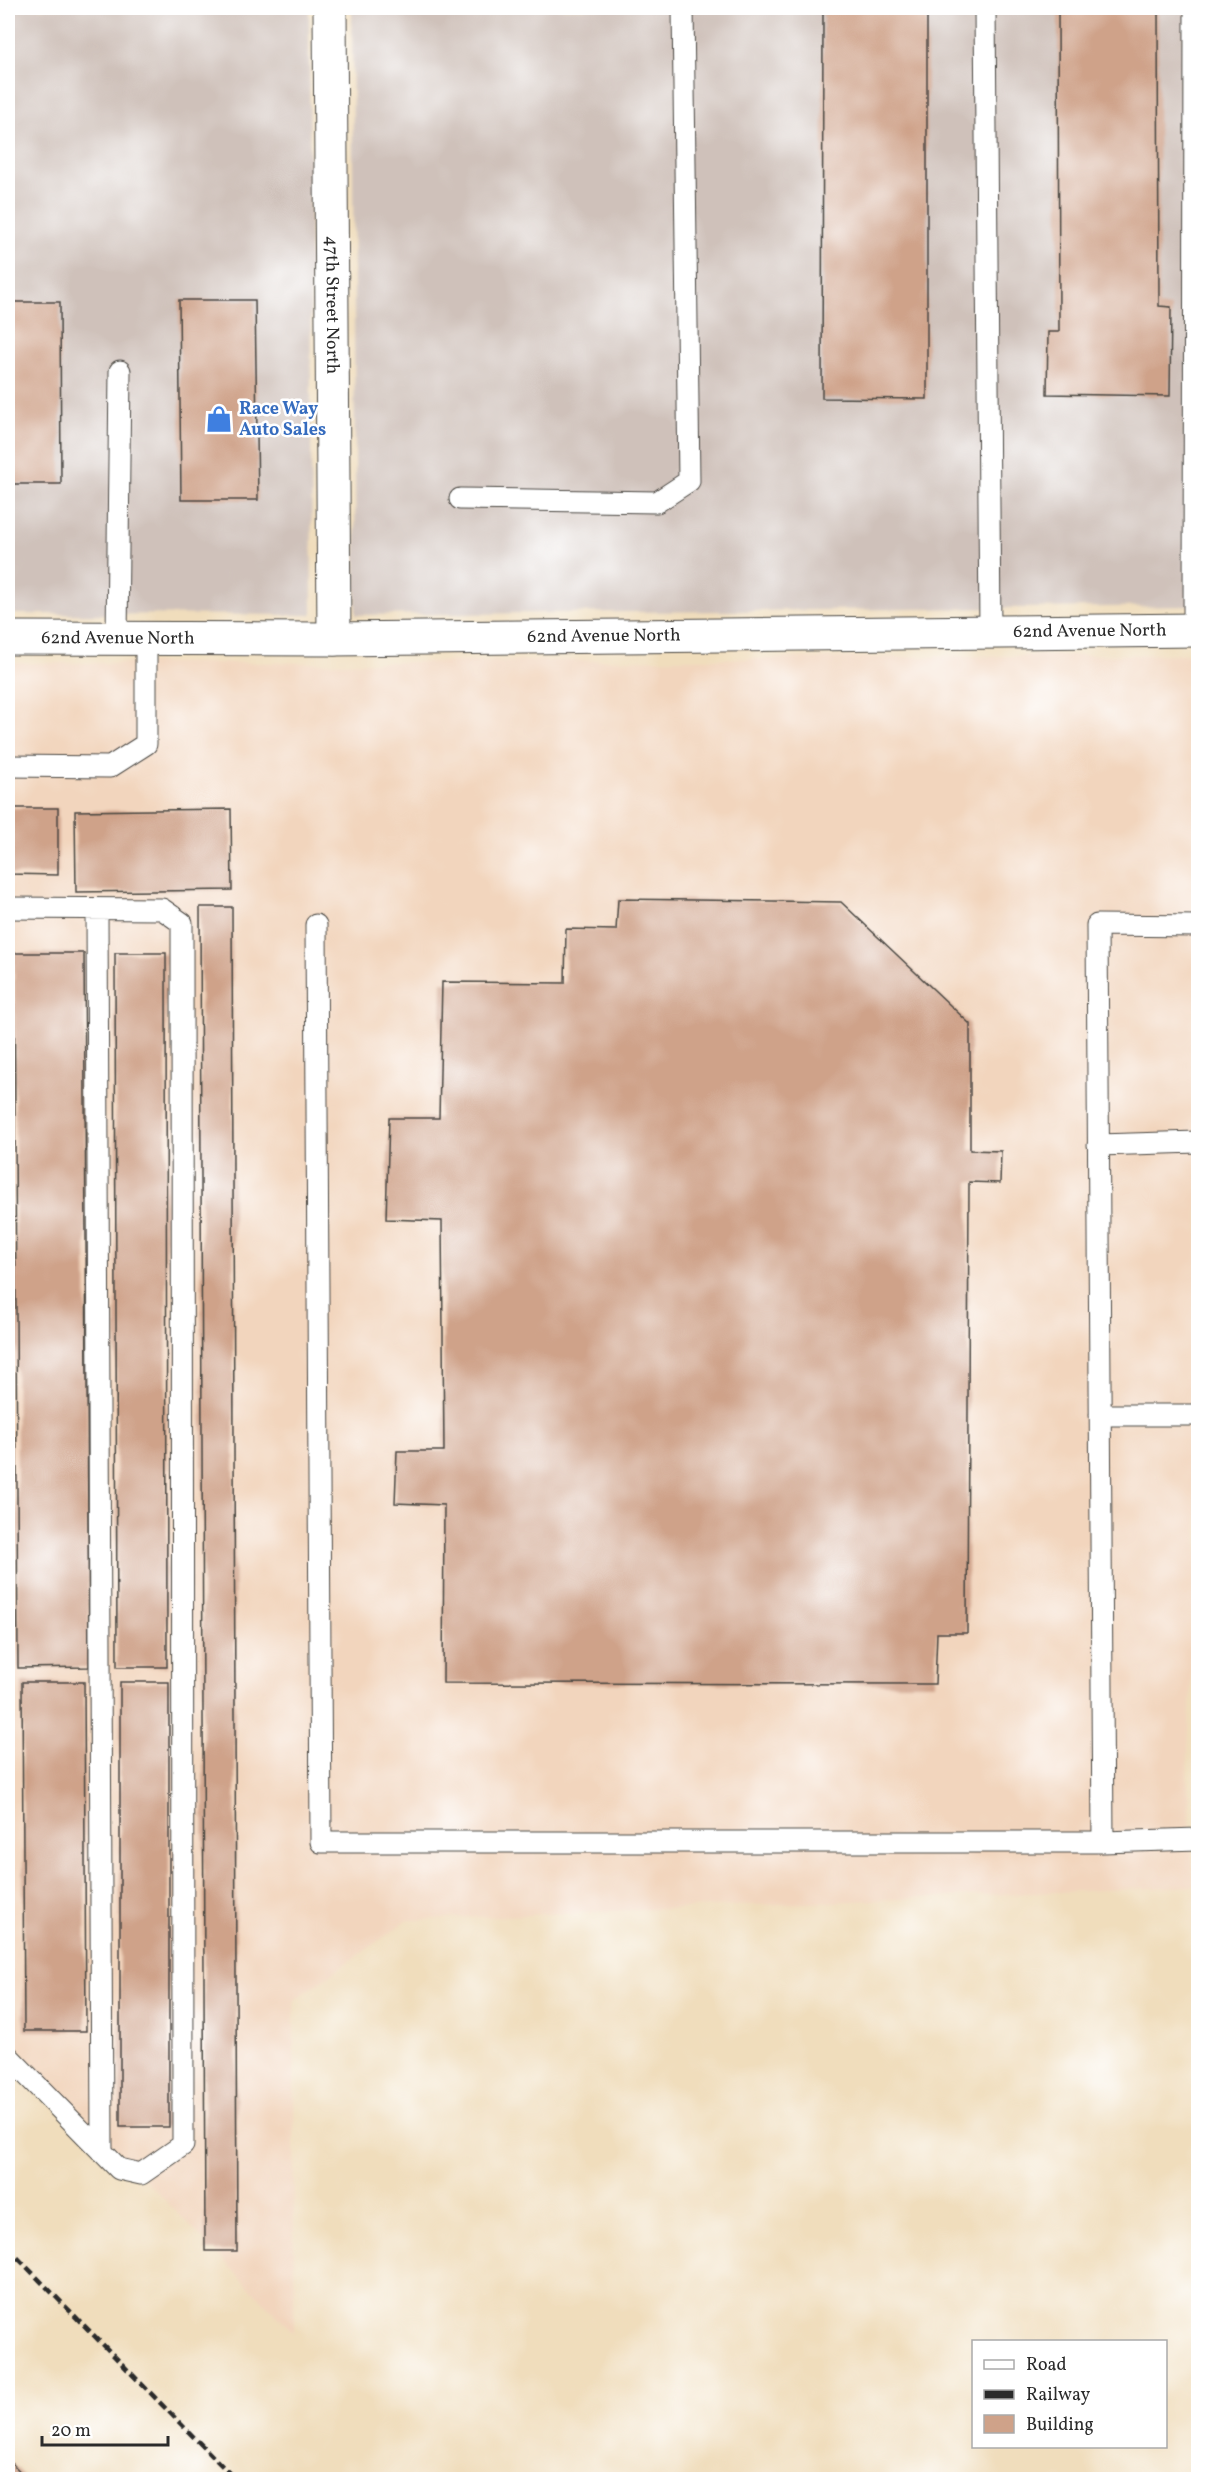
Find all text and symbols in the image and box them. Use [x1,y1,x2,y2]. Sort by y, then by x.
street label: 47th Street North [319,236,345,375]
place label: Race Way Auto Sales [239,397,326,443]
shop icon: Race Way Auto Sales [204,404,234,434]
street label: 62nd Avenue North [1013,618,1167,644]
street label: 62nd Avenue North [527,623,681,649]
street label: 62nd Avenue North [41,626,195,651]
legend [972,2340,1167,2448]
text: Road [1026,2353,1067,2378]
text: Railway [1026,2383,1090,2408]
scale bar [42,2409,168,2447]
text: Building [1026,2413,1094,2438]
text: 20 m [51,2419,91,2444]

